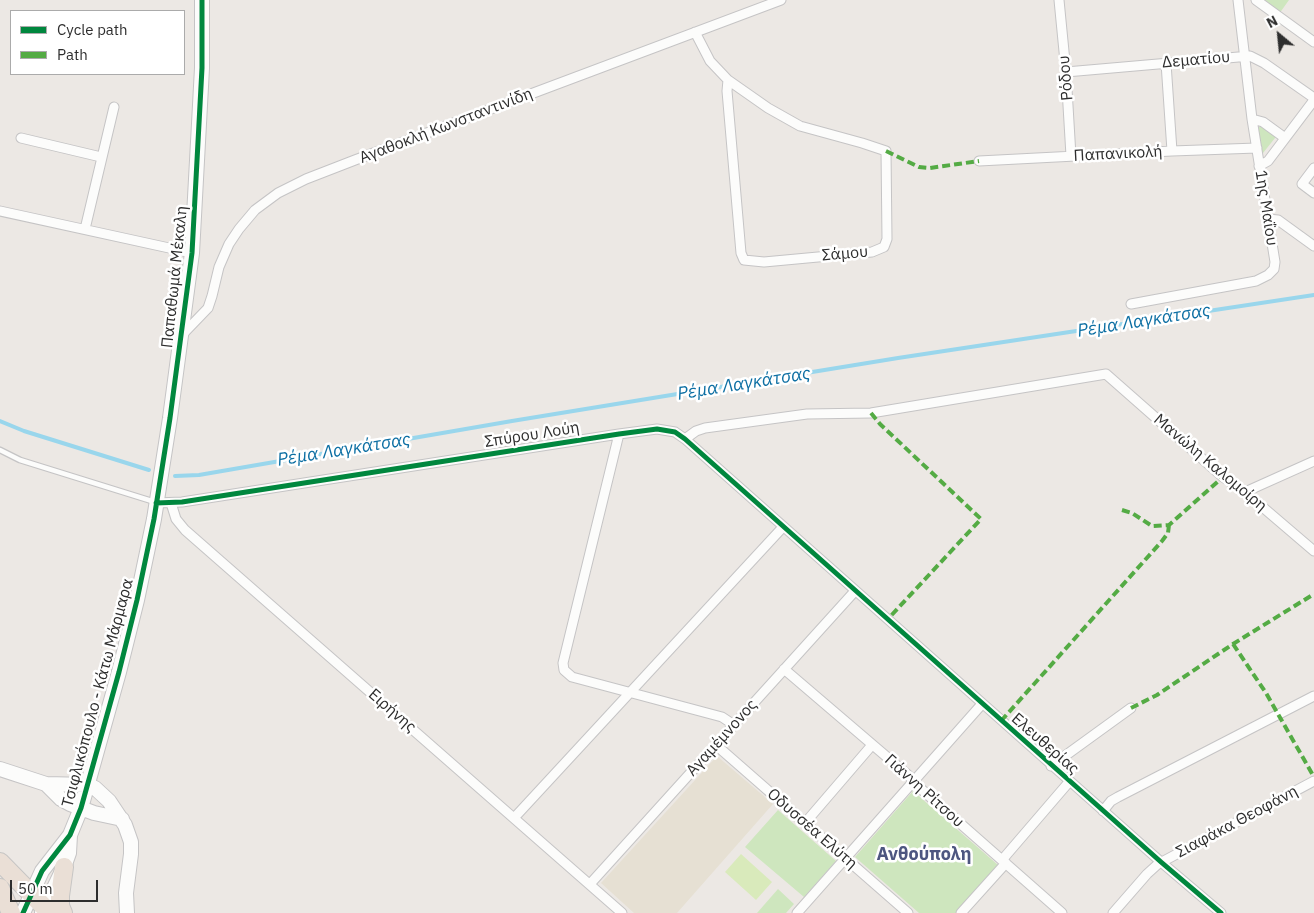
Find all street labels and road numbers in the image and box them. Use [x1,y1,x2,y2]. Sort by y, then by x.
street label: Δεματίου [1161,47,1231,73]
street label: Ρόδου [1054,55,1078,101]
street label: Αγαθοκλή Κωνσταντινίδη [357,84,535,168]
street label: Παπανικολή [1073,142,1163,166]
street label: 1ης Μαΐου [1251,169,1281,247]
street label: Παπαθωμά Μέκαλη [158,205,192,349]
street label: Σάμου [821,242,869,266]
street label: Μανώλη Καλομοίρη [1149,410,1271,516]
street label: Σπύρου Λούη [483,418,581,452]
street label: Τσιφλικόπουλο - Κάτω Μάρμαρα [58,577,138,809]
street label: Ειρήνης [364,685,420,737]
street label: Αγαμέμνονoς [683,696,761,780]
street label: Ελευθερίας [1007,709,1083,779]
street label: Γιάννη Ρίτσου [880,750,968,832]
street label: Σιαφάκα Θεοφάνη [1173,782,1301,862]
street label: Οδυσσέα Ελύτη [763,785,861,873]

